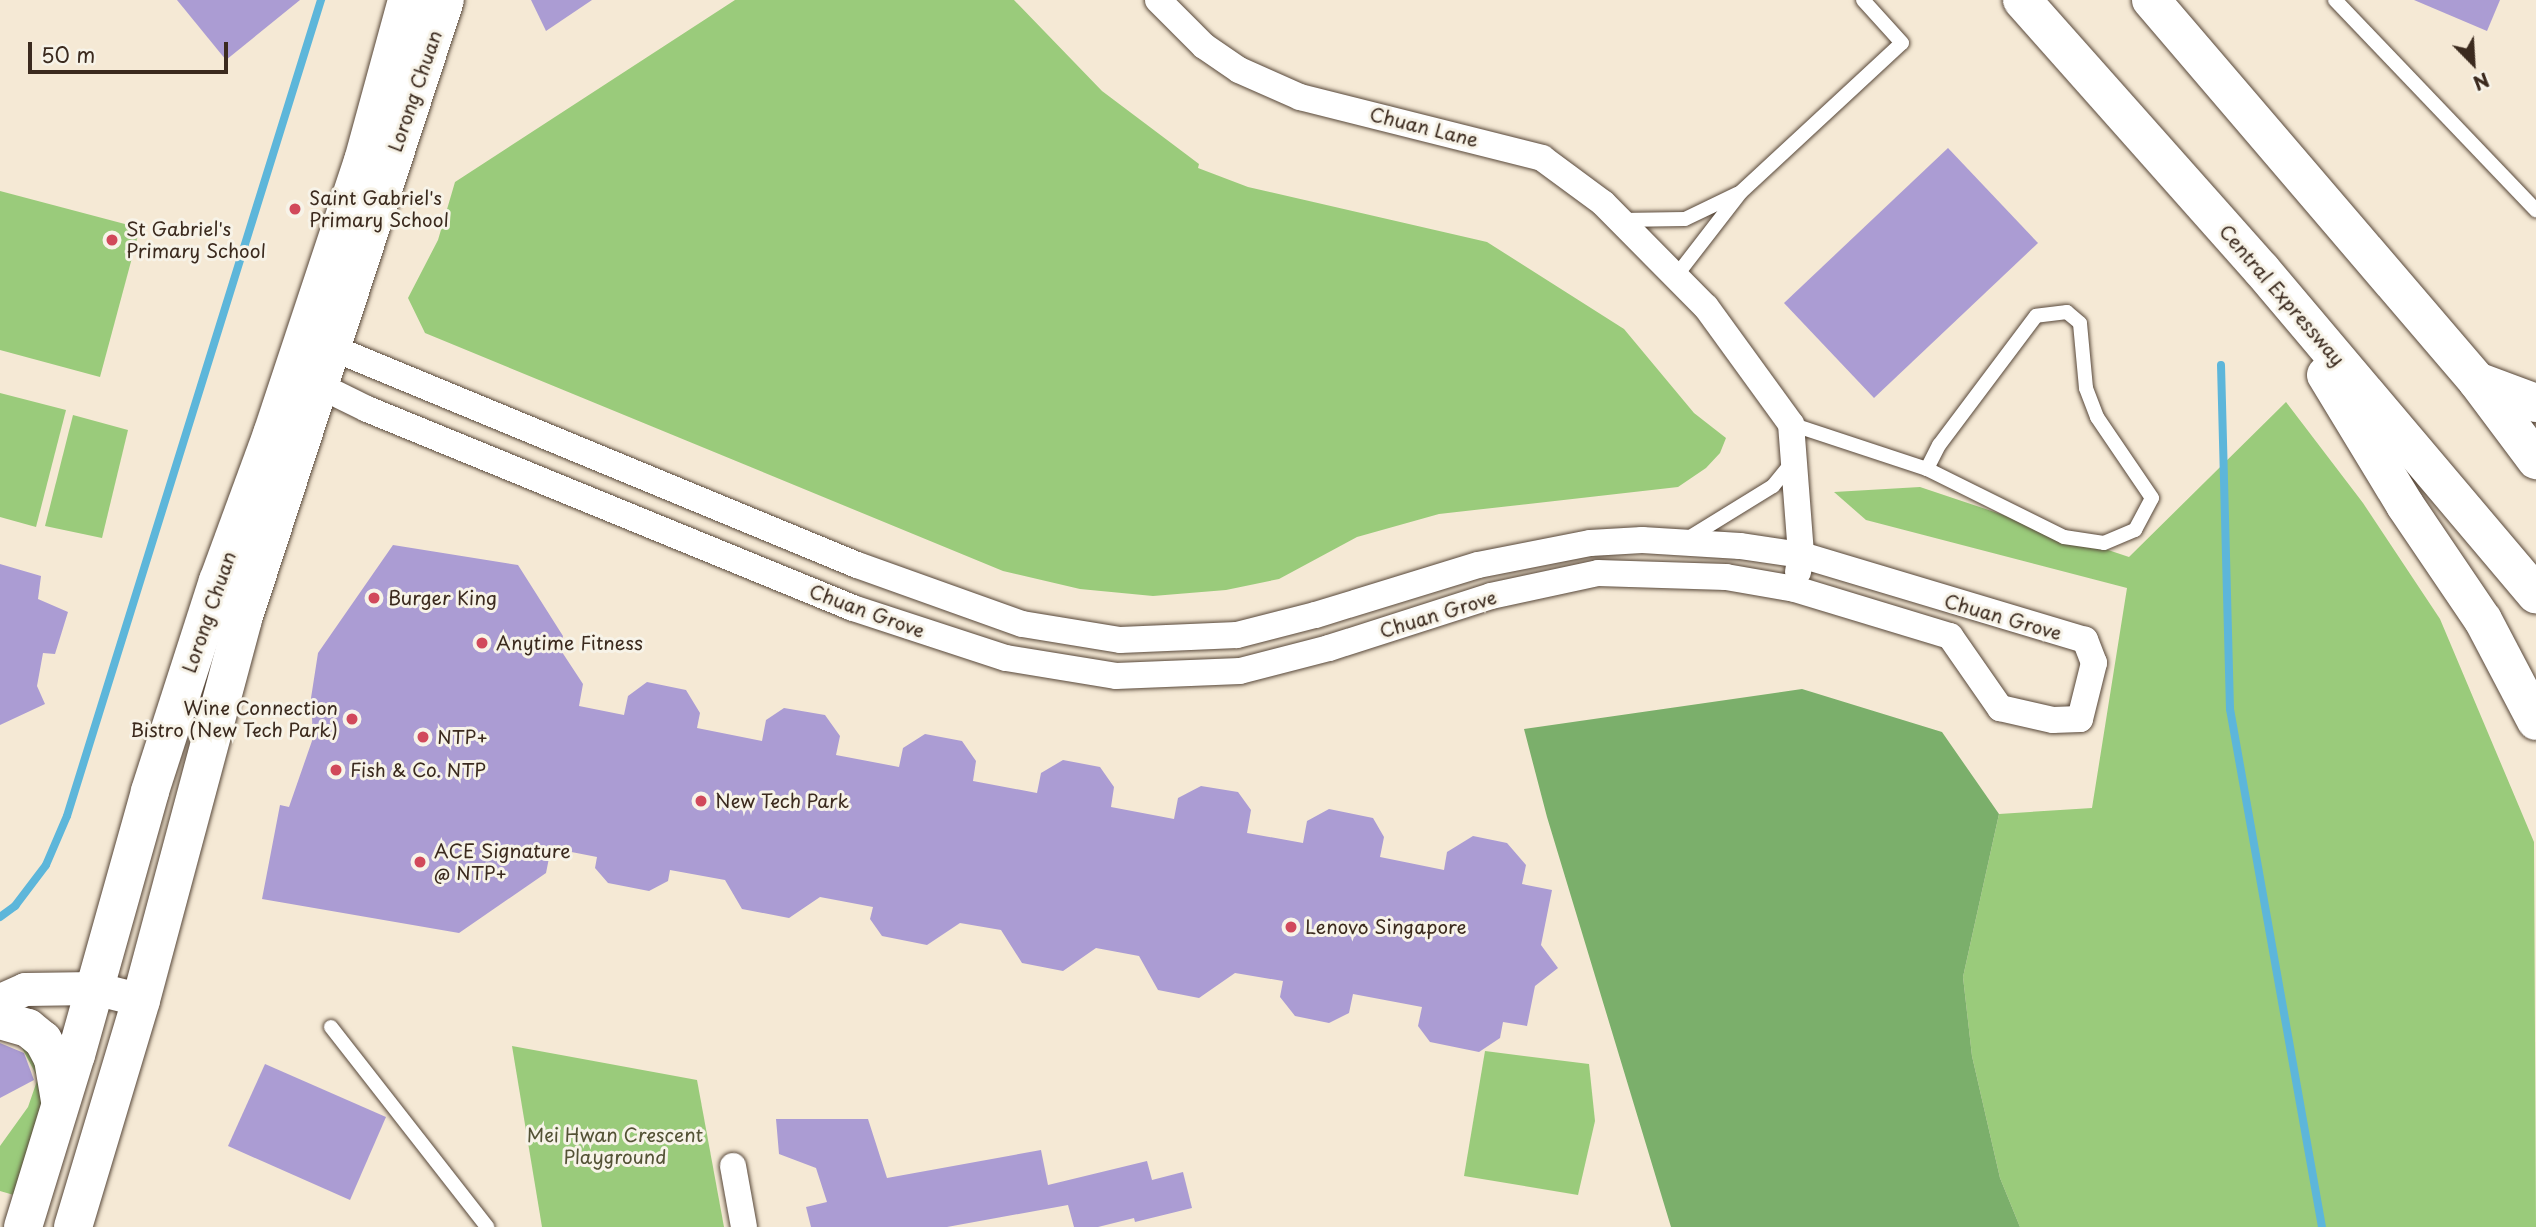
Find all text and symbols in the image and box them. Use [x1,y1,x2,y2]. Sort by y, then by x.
street label: Lorong Chuan [383,27,447,155]
scale bar [32,28,231,72]
north arrow [2438,28,2508,98]
text: 50 m [41,38,95,70]
text: N [2469,66,2494,98]
street label: Chuan Lane [1367,103,1481,151]
place label: Saint Gabriel's Primary School [309,187,449,231]
marker: Saint Gabriel's Primary School [287,201,303,217]
place label: St Gabriel's Primary School [126,218,266,262]
street label: Central Expressway [2214,219,2350,371]
marker: St Gabriel's Primary School [104,232,120,248]
street label: Lorong Chuan [177,548,241,676]
street label: Chuan Grove [806,579,928,643]
street label: Chuan Grove [1376,585,1500,643]
place label: Burger King [388,587,496,609]
street label: Chuan Grove [1941,589,2065,645]
marker: Burger King [366,590,382,606]
place label: Anytime Fitness [496,632,642,654]
marker: Anytime Fitness [474,635,490,651]
place label: Wine Connection Bistro (New Tech Park) [128,697,338,741]
marker: Wine Connection Bistro (New Tech Park) [344,711,360,727]
place label: NTP+ [437,726,488,748]
marker: NTP+ [415,729,431,745]
place label: Fish & Co. NTP [350,759,488,781]
marker: Fish & Co. NTP [328,762,344,778]
place label: New Tech Park [715,790,850,812]
marker: New Tech Park [693,793,709,809]
place label: ACE Signature @ NTP+ [434,840,571,884]
marker: ACE Signature @ NTP+ [412,854,428,870]
place label: Lenovo Singapore [1305,916,1468,938]
marker: Lenovo Singapore [1283,919,1299,935]
park label: Mei Hwan Crescent Playground [526,1124,704,1168]

